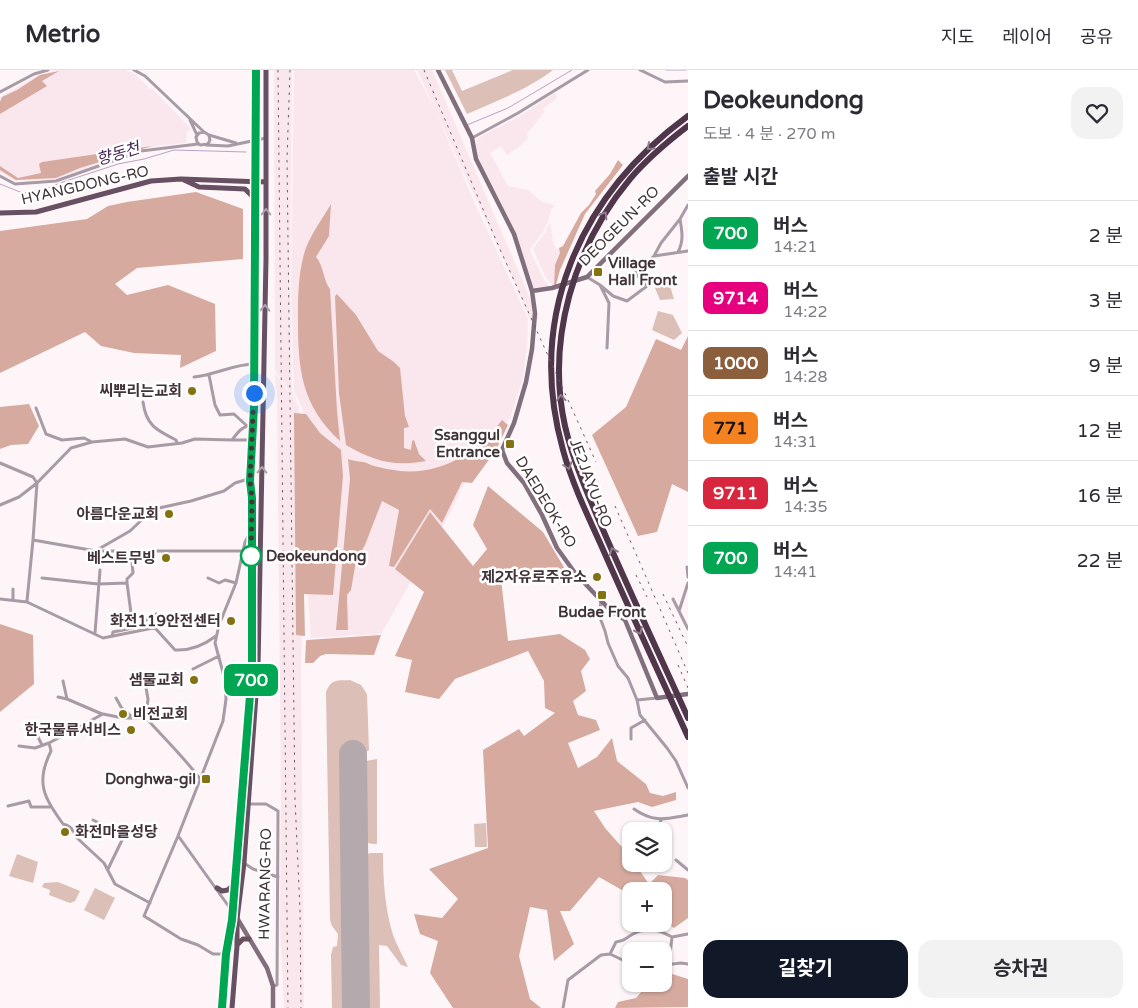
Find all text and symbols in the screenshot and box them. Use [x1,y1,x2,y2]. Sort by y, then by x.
text: Metrio [25,20,100,49]
text: 지도 [941,26,974,48]
text: 레이어 [1002,26,1052,48]
text: 공유 [1080,26,1113,48]
text: Deokeundong [703,86,864,115]
button: heart [1071,87,1123,139]
text: 도보 · 4 분 · 270 m [703,124,835,144]
water label: 향동천 [94,137,144,170]
one-way arrow [647,141,656,150]
street label: HYANGDONG-RO [19,162,151,208]
text: 출발 시간 [703,166,778,188]
street label: DEOGEUN-RO [575,182,663,270]
one-way arrow [261,207,271,215]
one-way arrow [598,211,607,221]
text: 버스 [773,215,808,237]
text: 700 [714,222,747,244]
text: 2 분 [1089,225,1123,247]
text: 14:21 [773,237,817,257]
place label: Village Hall Front [608,254,677,289]
marker: Village Hall Front [592,266,604,278]
text: 버스 [783,280,818,302]
text: 9714 [713,287,758,309]
text: 3 분 [1089,290,1123,312]
text: 14:22 [783,302,828,322]
one-way arrow [260,304,270,312]
text: 버스 [783,345,818,367]
text: 1000 [713,352,758,374]
text: 9 분 [1089,355,1123,377]
text: 14:28 [783,367,828,387]
your location [242,381,267,406]
place label: 씨뿌리는교회 [99,382,182,400]
marker: 씨뿌리는교회 [186,385,198,397]
one-way arrow [556,394,567,402]
text: 버스 [773,410,808,432]
text: 771 [714,417,747,439]
text: 12 분 [1077,420,1123,442]
place label: Ssanggul Entrance [434,426,501,461]
text: 14:31 [773,432,817,452]
street label: JE2JAYU-RO [566,436,616,530]
marker: Ssanggul Entrance [504,438,516,450]
street label: DAEDEOK-RO [512,453,580,551]
one-way arrow [562,461,572,469]
one-way arrow [257,466,267,474]
text: 버스 [783,475,818,497]
text: 9711 [713,482,758,504]
text: 16 분 [1077,485,1123,507]
text: 14:35 [783,497,828,517]
place label: 아름다운교회 [76,505,159,523]
marker: 아름다운교회 [163,508,175,520]
text: 버스 [773,540,808,562]
marker: Deokeundong [240,545,262,567]
place label: Deokeundong [266,547,367,566]
one-way arrow [608,547,619,556]
text: 700 [714,547,747,569]
place label: 베스트무빙 [87,549,156,567]
text: 22 분 [1077,550,1123,572]
marker: 베스트무빙 [160,552,172,564]
text: 14:41 [773,562,817,582]
place label: 제2자유로주유소 [481,568,587,586]
marker: 제2자유로주유소 [591,571,603,583]
marker: Budae Front [596,589,608,601]
place label: Budae Front [558,603,646,621]
place label: 화전119안전센터 [110,612,221,630]
marker: 화전119안전센터 [225,615,237,627]
one-way arrow [633,626,644,635]
line badge: 700 [222,664,280,696]
text: 700 [234,669,268,691]
place label: 샘물교회 [129,671,184,689]
marker: 샘물교회 [188,674,200,686]
place label: 비전교회 [133,705,188,723]
marker: 비전교회 [117,708,129,720]
place label: 한국물류서비스 [24,721,121,739]
marker: 한국물류서비스 [125,724,137,736]
place label: Donghwa-gil [105,770,196,789]
marker: Donghwa-gil [200,773,212,785]
map controls [622,822,672,992]
button: layers [622,822,672,872]
place label: 화전마을성당 [75,823,158,841]
marker: 화전마을성당 [59,826,71,838]
street label: HWARANG-RO [255,828,275,940]
button: + [622,882,672,932]
button: 길찾기 [703,940,908,998]
button: 승차권 [918,940,1123,998]
button: − [622,942,672,992]

